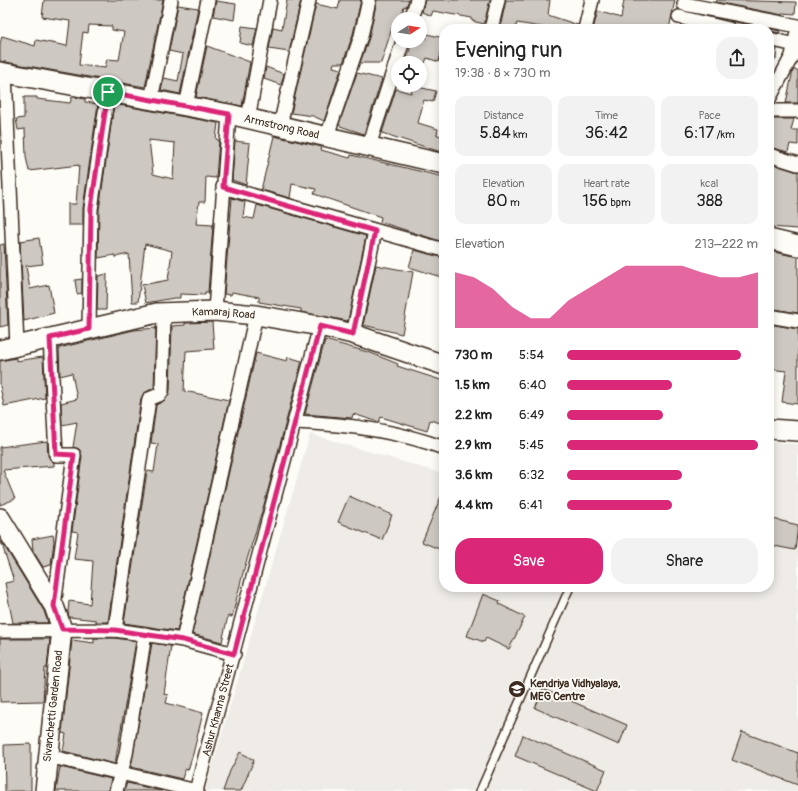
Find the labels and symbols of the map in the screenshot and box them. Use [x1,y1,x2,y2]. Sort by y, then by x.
north arrow [391,12,427,48]
pin [91,75,125,109]
street label: Armstrong Road [243,111,321,141]
street label: Kamaraj Road [192,304,256,321]
street label: Sivanchetti Garden Road [41,649,65,763]
street label: Ashur Khanna Street [199,661,236,758]
place label: Kendriya Vidhyalaya, MEG Centre [530,677,621,703]
school or university icon: Kendriya Vidhyalaya, MEG Centre [507,679,527,699]

